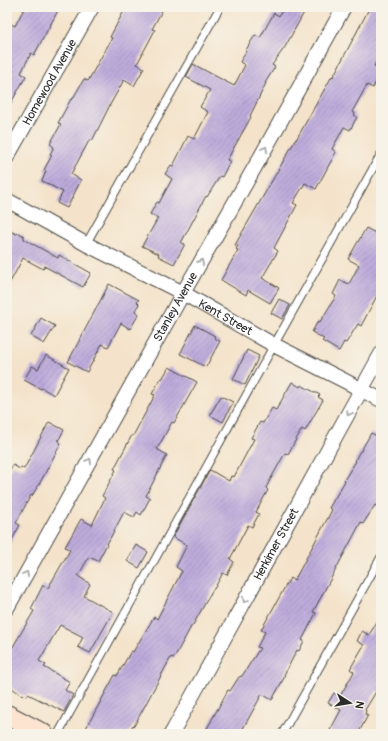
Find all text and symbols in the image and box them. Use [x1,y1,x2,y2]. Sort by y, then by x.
street label: Homewood Avenue [19,36,80,128]
one-way arrow [261,146,268,153]
one-way arrow [196,259,203,266]
street label: Stanley Avenue [150,269,201,344]
street label: Kent Street [196,296,255,339]
one-way arrow [346,409,353,416]
one-way arrow [85,457,92,465]
street label: Herkimer Street [250,505,302,583]
one-way arrow [21,571,29,578]
one-way arrow [242,596,250,603]
north arrow [330,683,370,723]
text: N [352,700,366,711]

